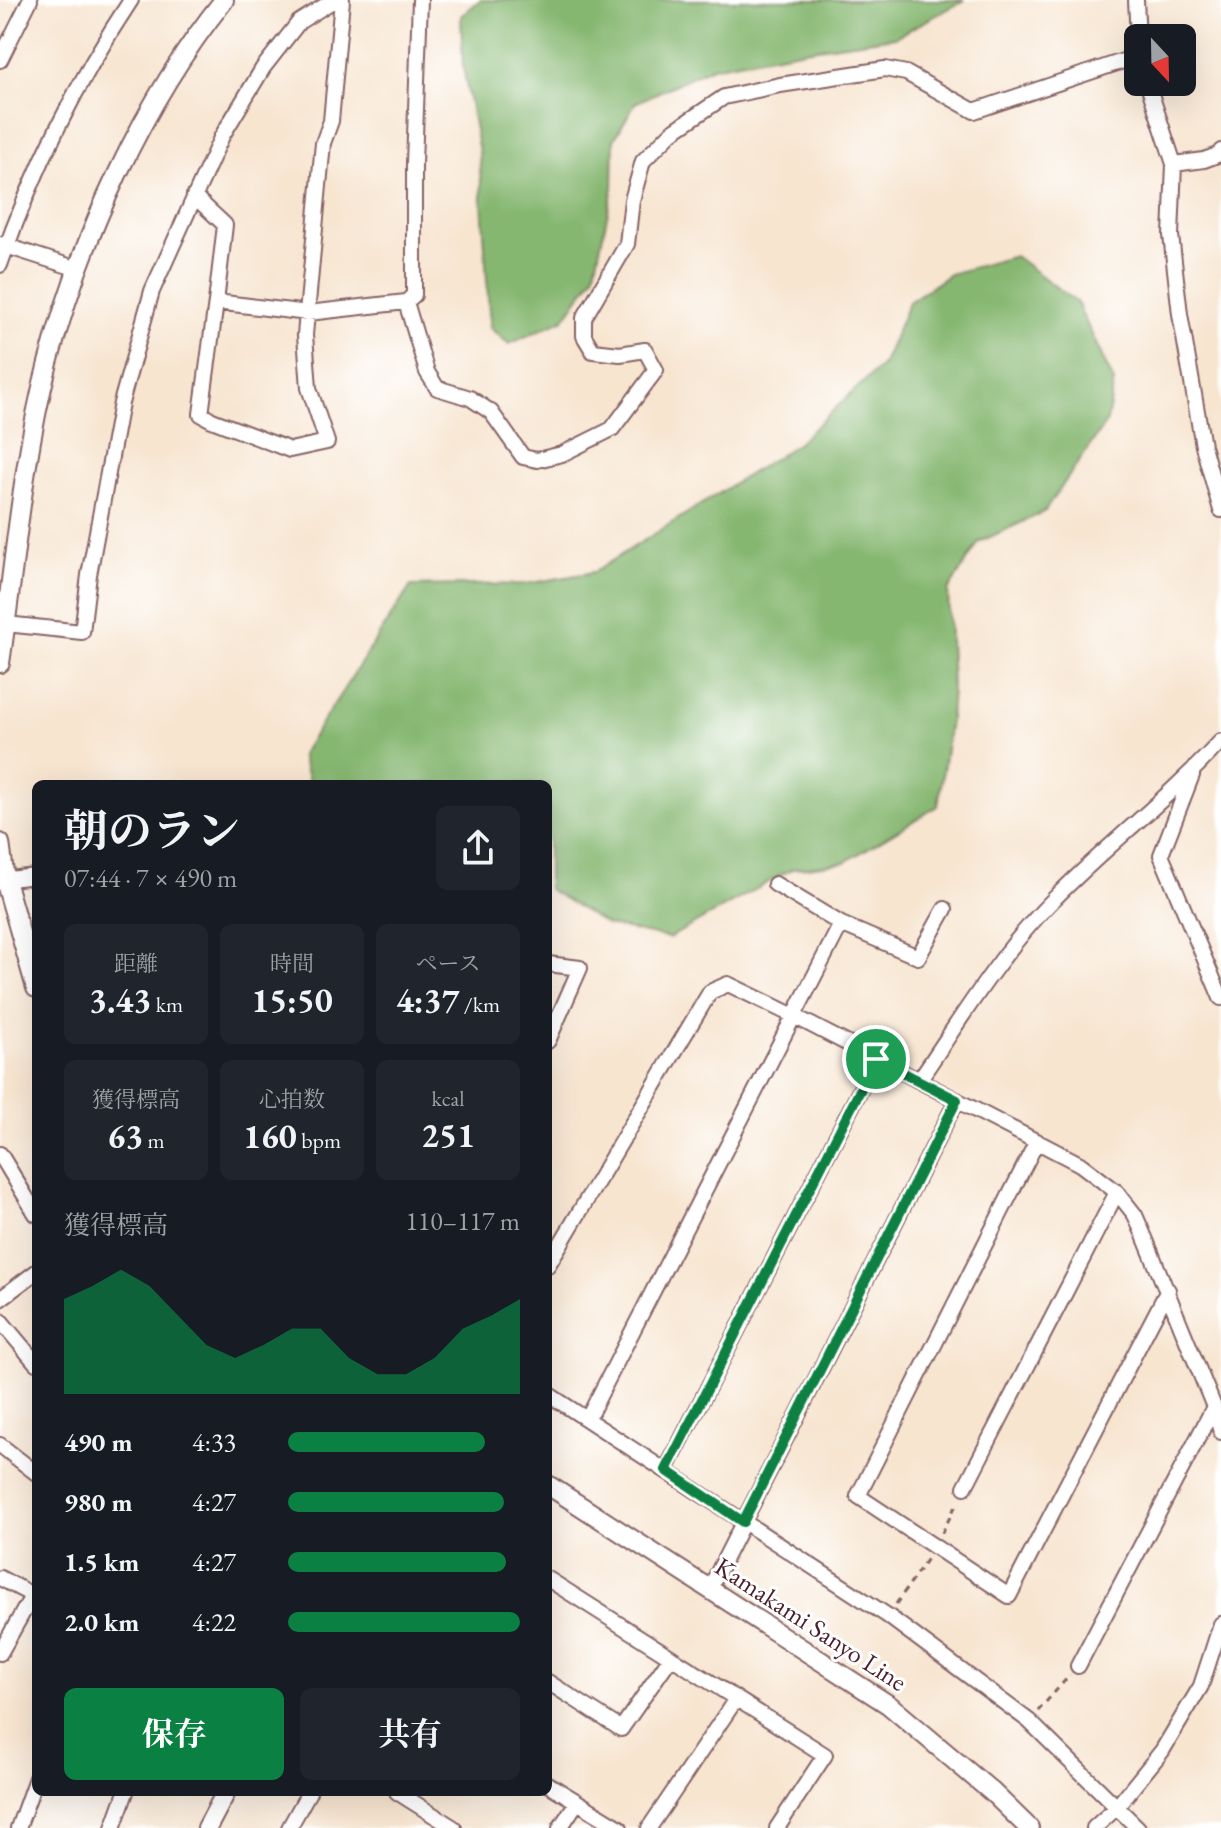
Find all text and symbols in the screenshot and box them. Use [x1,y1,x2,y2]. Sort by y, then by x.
north arrow [1124,24,1196,96]
map controls [1124,24,1196,96]
text: 朝のラン [64,802,240,859]
button: share [436,806,520,890]
text: 07:44 · 7 × 490 m [64,861,237,895]
text: 距離 [114,949,158,978]
text: 時間 [270,949,314,978]
text: ペース [416,949,480,978]
text: 3.43 [89,978,151,1022]
text: 15:50 [251,978,333,1022]
text: 4:37 [396,978,459,1022]
text: km [151,990,183,1019]
text: /km [459,990,500,1019]
pin [842,1025,910,1093]
icon: arrive [854,1037,898,1081]
text: kcal [431,1084,465,1113]
text: 獲得標高 [92,1085,180,1114]
text: 心拍数 [259,1085,325,1114]
text: 251 [421,1113,475,1157]
text: 63 [107,1114,143,1158]
text: 160 [243,1114,297,1158]
text: m [143,1126,165,1155]
text: bpm [297,1126,341,1155]
text: 110–117 m [405,1204,520,1238]
text: 獲得標高 [64,1208,168,1242]
text: 490 m [64,1425,132,1459]
text: 4:33 [192,1425,236,1459]
text: 980 m [64,1485,132,1519]
text: 4:27 [192,1485,236,1519]
text: 1.5 km [64,1545,139,1579]
text: 4:27 [192,1545,236,1579]
street label: Kamakami Sanyo Line [708,1549,914,1699]
text: 2.0 km [64,1605,139,1639]
text: 4:22 [192,1605,236,1639]
button: 保存 [64,1688,284,1780]
button: 共有 [300,1688,520,1780]

